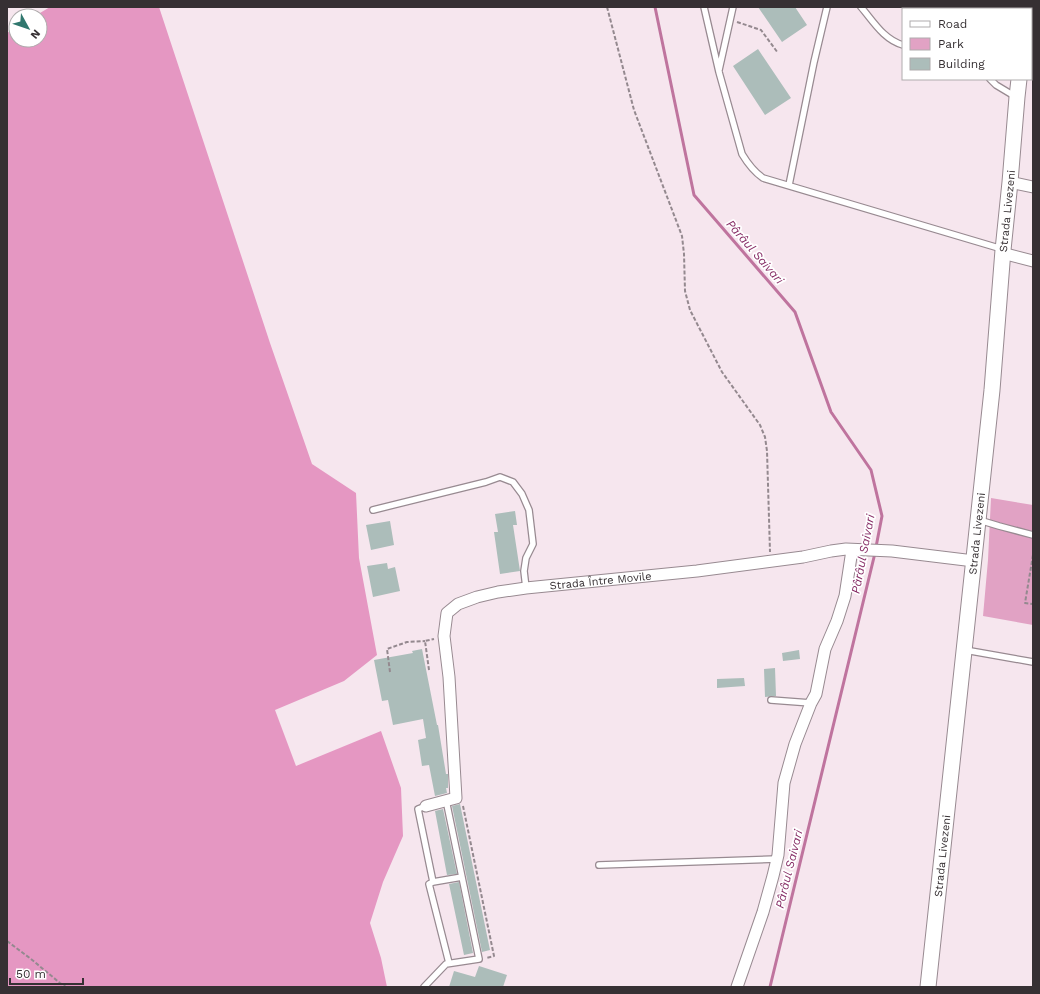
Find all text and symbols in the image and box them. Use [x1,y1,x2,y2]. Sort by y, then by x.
north arrow [8,8,48,48]
legend [902,8,1032,80]
text: Road [938,17,967,31]
text: N [28,27,43,41]
text: Park [938,37,964,51]
text: Building [938,57,985,71]
street label: Strada Livezeni [997,169,1018,253]
water label: Pârâul Saivari [723,217,787,288]
street label: Strada Livezeni [966,492,988,575]
water label: Pârâul Saivari [848,512,878,595]
street label: Strada Între Movile [549,570,652,593]
street label: Strada Livezeni [932,814,953,897]
water label: Pârâul Saivari [772,827,806,910]
scale bar [10,960,83,986]
text: 50 m [16,967,46,981]

